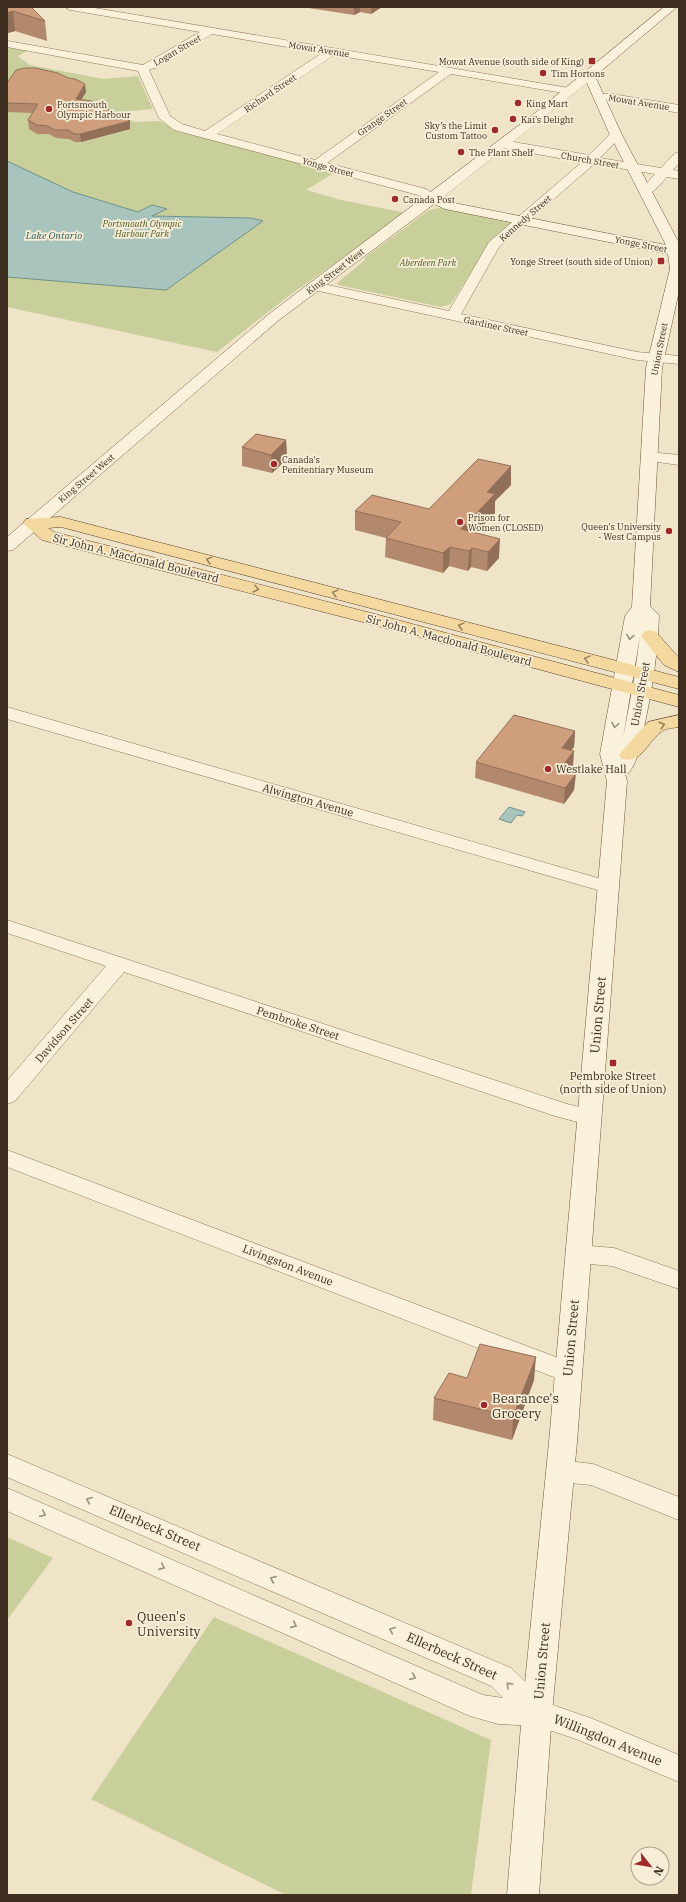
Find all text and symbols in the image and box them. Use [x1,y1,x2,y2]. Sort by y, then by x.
street label: Logan Street [151,32,203,68]
street label: Mowat Avenue [288,39,350,59]
place label: Mowat Avenue (south side of King) [439,56,584,67]
marker: Mowat Avenue (south side of King) [587,56,597,66]
marker: Tim Hortons [538,68,548,78]
place label: Tim Hortons [551,68,605,79]
street label: Richard Street [242,71,298,115]
street label: Mowat Avenue [608,92,670,112]
street label: Grange Street [355,96,409,138]
marker: King Mart [513,98,523,108]
place label: King Mart [526,98,568,109]
place label: Portsmouth Olympic Harbour [57,99,131,120]
marker: Portsmouth Olympic Harbour [44,104,54,114]
marker: Kai’s Delight [508,114,518,124]
place label: Kai’s Delight [521,114,574,125]
place label: Sky’s the Limit Custom Tattoo [425,120,487,141]
marker: Sky’s the Limit Custom Tattoo [490,125,500,135]
marker: The Plant Shelf [456,147,466,157]
place label: The Plant Shelf [469,147,534,158]
street label: Church Street [560,149,620,171]
street label: Yonge Street [301,155,355,179]
street label: Kennedy Street [497,193,553,243]
marker: Canada Post [390,194,400,204]
place label: Canada Post [403,194,455,205]
park label: Portsmouth Olympic Harbour Park [102,218,182,239]
water label: Lake Ontario [25,229,82,242]
street label: Yonge Street [614,234,668,254]
street label: King Street West [304,246,366,296]
place label: Yonge Street (south side of Union) [510,256,653,267]
marker: Yonge Street (south side of Union) [656,256,666,266]
park label: Aberdeen Park [399,257,457,268]
street label: Gardiner Street [463,314,529,338]
street label: Union Street [649,322,669,376]
street label: King Street West [56,451,116,505]
place label: Canada's Penitentiary Museum [282,454,374,475]
marker: Canada's Penitentiary Museum [269,459,279,469]
place label: Prison for Women (CLOSED) [468,512,543,533]
marker: Prison for Women (CLOSED) [455,517,465,527]
place label: Queen's University - West Campus [581,521,661,542]
marker: Queen's University - West Campus [664,526,674,536]
street label: Sir John A. Macdonald Boulevard [51,531,221,586]
one-way arrow [206,556,213,565]
one-way arrow [253,585,259,593]
one-way arrow [332,589,339,598]
street label: Sir John A. Macdonald Boulevard [365,611,534,669]
one-way arrow [458,622,464,630]
one-way arrow [626,634,635,640]
one-way arrow [584,655,590,663]
street label: Union Street [627,661,653,727]
one-way arrow [658,721,665,730]
one-way arrow [611,722,620,728]
place label: Westlake Hall [556,762,627,776]
marker: Westlake Hall [543,764,553,774]
street label: Alwington Avenue [261,780,355,820]
street label: Union Street [586,975,610,1054]
street label: Davidson Street [32,994,96,1065]
street label: Pembroke Street [255,1003,341,1043]
marker: Pembroke Street (north side of Union) [608,1058,618,1068]
place label: Pembroke Street (north side of Union) [560,1069,667,1096]
street label: Livingston Avenue [241,1241,335,1289]
street label: Union Street [559,1298,583,1377]
place label: Bearance's Grocery [492,1390,559,1422]
marker: Bearance's Grocery [479,1400,489,1410]
one-way arrow [85,1497,93,1505]
street label: Ellerbeck Street [107,1501,204,1555]
one-way arrow [39,1510,46,1518]
one-way arrow [157,1562,165,1570]
one-way arrow [269,1575,276,1583]
place label: Queen's University [137,1608,201,1640]
marker: Queen's University [124,1618,134,1628]
one-way arrow [289,1620,297,1628]
street label: Union Street [530,1621,554,1700]
one-way arrow [389,1627,397,1635]
street label: Ellerbeck Street [404,1628,500,1684]
one-way arrow [408,1672,416,1680]
one-way arrow [506,1682,514,1690]
street label: Willingdon Avenue [551,1710,665,1770]
north arrow [630,1846,670,1886]
text: N [650,1864,667,1879]

